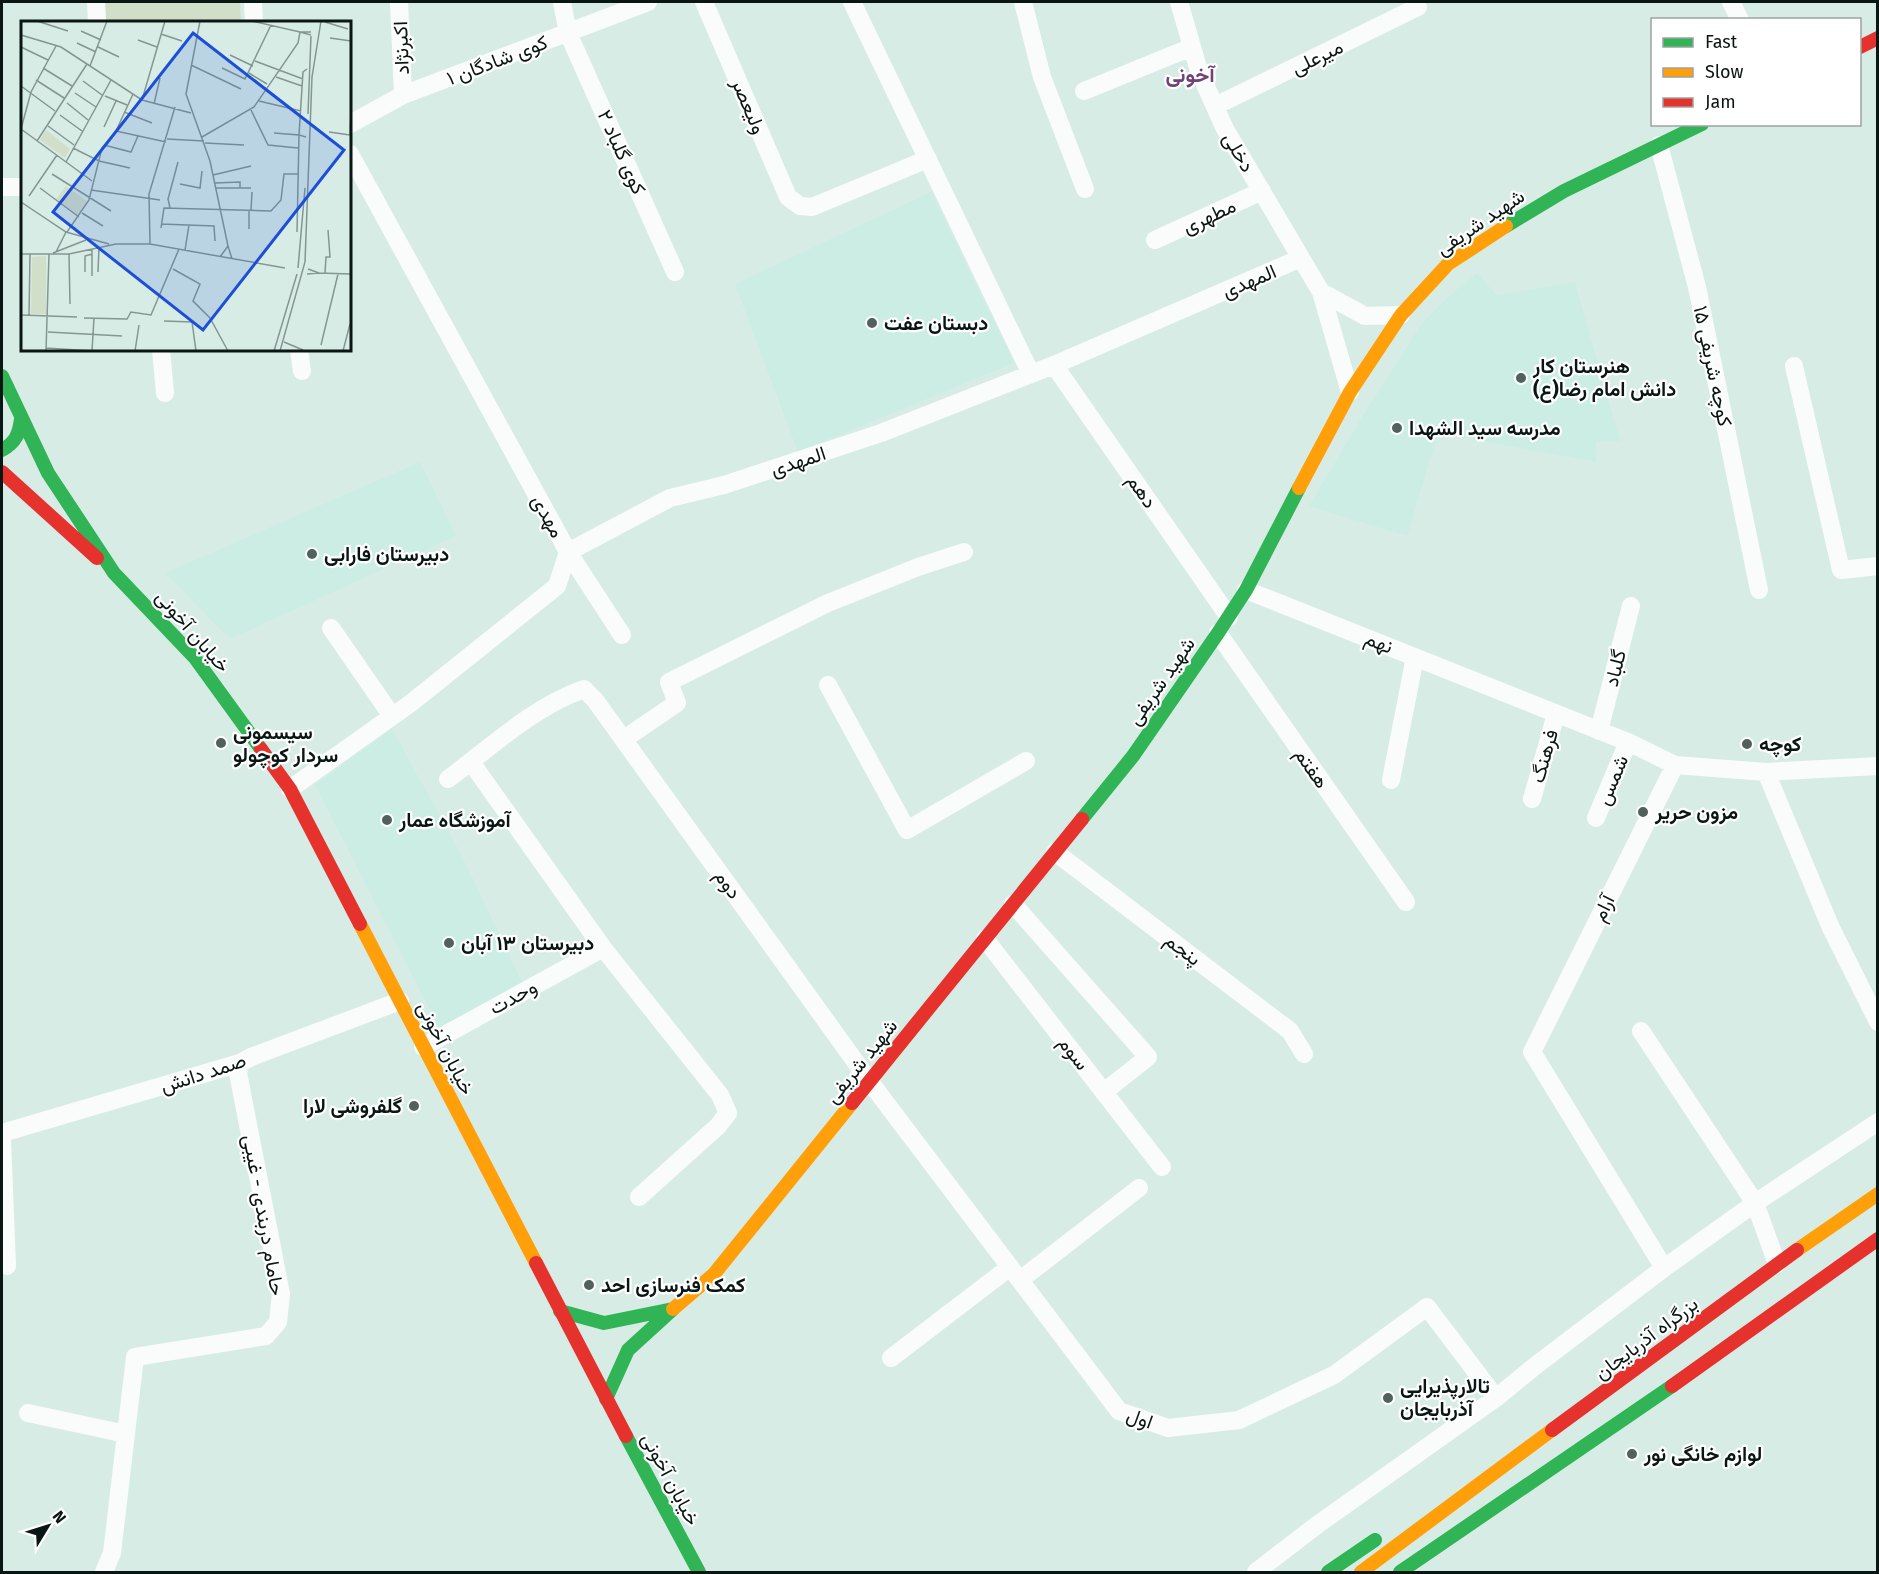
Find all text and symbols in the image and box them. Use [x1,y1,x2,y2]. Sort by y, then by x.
legend [1651,18,1861,126]
inset map [21,21,351,351]
street label: اکبرنژاد [388,21,415,75]
street label: کوی شادگان ۱ [443,30,551,91]
text: Fast [1705,31,1738,53]
street label: میرعلی [1287,34,1347,81]
text: Slow [1705,61,1744,83]
district label: آخونی [1165,62,1216,88]
street label: ولیعصر [725,74,771,138]
text: Jam [1705,91,1736,113]
street label: کوی گلباد ۲ [592,106,651,198]
street label: دخلی [1218,128,1260,176]
street label: شهید شریفی [1431,184,1529,261]
street label: مطهری [1179,193,1240,240]
street label: المهدی [1218,259,1280,304]
street label: کوچه شریفی ۱۵ [1687,304,1737,429]
place label: دبستان عفت [884,311,988,335]
marker: دبستان عفت [865,316,879,330]
place label: هنرستان کار دانش امام رضا(ع) [1532,354,1676,403]
marker: هنرستان کار دانش امام رضا(ع) [1514,371,1528,385]
place label: مدرسه سید الشهدا [1409,416,1561,441]
marker: مدرسه سید الشهدا [1390,421,1404,435]
street label: المهدی [767,441,829,482]
street label: دهم [1121,469,1162,513]
street label: مهدی [526,490,569,542]
place label: دبیرستان فارابی [324,542,449,567]
marker: دبیرستان فارابی [305,547,319,561]
street label: خیابان آخونی [150,585,235,678]
street label: نهم [1361,626,1397,659]
street label: شهید شریفی [1122,633,1201,730]
street label: گلباد [1599,647,1631,689]
place label: سیسمونی سردار کوچولو [233,720,338,769]
street label: فرهنگ [1525,726,1564,786]
place label: کوچه [1759,732,1801,758]
marker: سیسمونی سردار کوچولو [214,736,228,750]
marker: کوچه [1740,737,1754,751]
street label: هفتم [1289,743,1334,793]
street label: شمس [1591,751,1633,809]
place label: مزون حریر [1654,800,1738,825]
marker: مزون حریر [1636,805,1650,819]
place label: آموزشگاه عمار [398,808,513,833]
marker: آموزشگاه عمار [380,813,394,827]
street label: دوم [709,865,747,904]
street label: آرام [1586,890,1621,926]
street label: پنجم [1159,928,1206,972]
place label: دبیرستان ۱۳ آبان [461,931,594,956]
marker: دبیرستان ۱۳ آبان [442,936,456,950]
street label: وحدت [485,974,541,1021]
street label: خیابان آخونی [411,997,480,1099]
street label: شهید شریفی [820,1014,903,1109]
street label: سوم [1053,1031,1095,1075]
street label: صمد دانش [157,1048,249,1098]
place label: گلفروشی لارا [303,1094,402,1119]
marker: گلفروشی لارا [407,1099,421,1113]
street label: حامام دربندی - غیبی [237,1133,290,1298]
place label: کمک فنرسازی احد [601,1273,745,1298]
marker: کمک فنرسازی احد [582,1278,596,1292]
street label: بزرگراه آذربایجان [1590,1291,1703,1385]
place label: تالارپذیرایی آذربایجان [1400,1374,1490,1422]
marker: تالارپذیرایی آذربایجان [1381,1391,1395,1405]
street label: اول [1123,1402,1156,1435]
street label: خیابان آخونی [636,1429,705,1530]
place label: لوازم خانگی نور [1643,1442,1762,1467]
marker: لوازم خانگی نور [1625,1447,1639,1461]
north arrow [18,1496,78,1556]
text: N [49,1507,70,1527]

